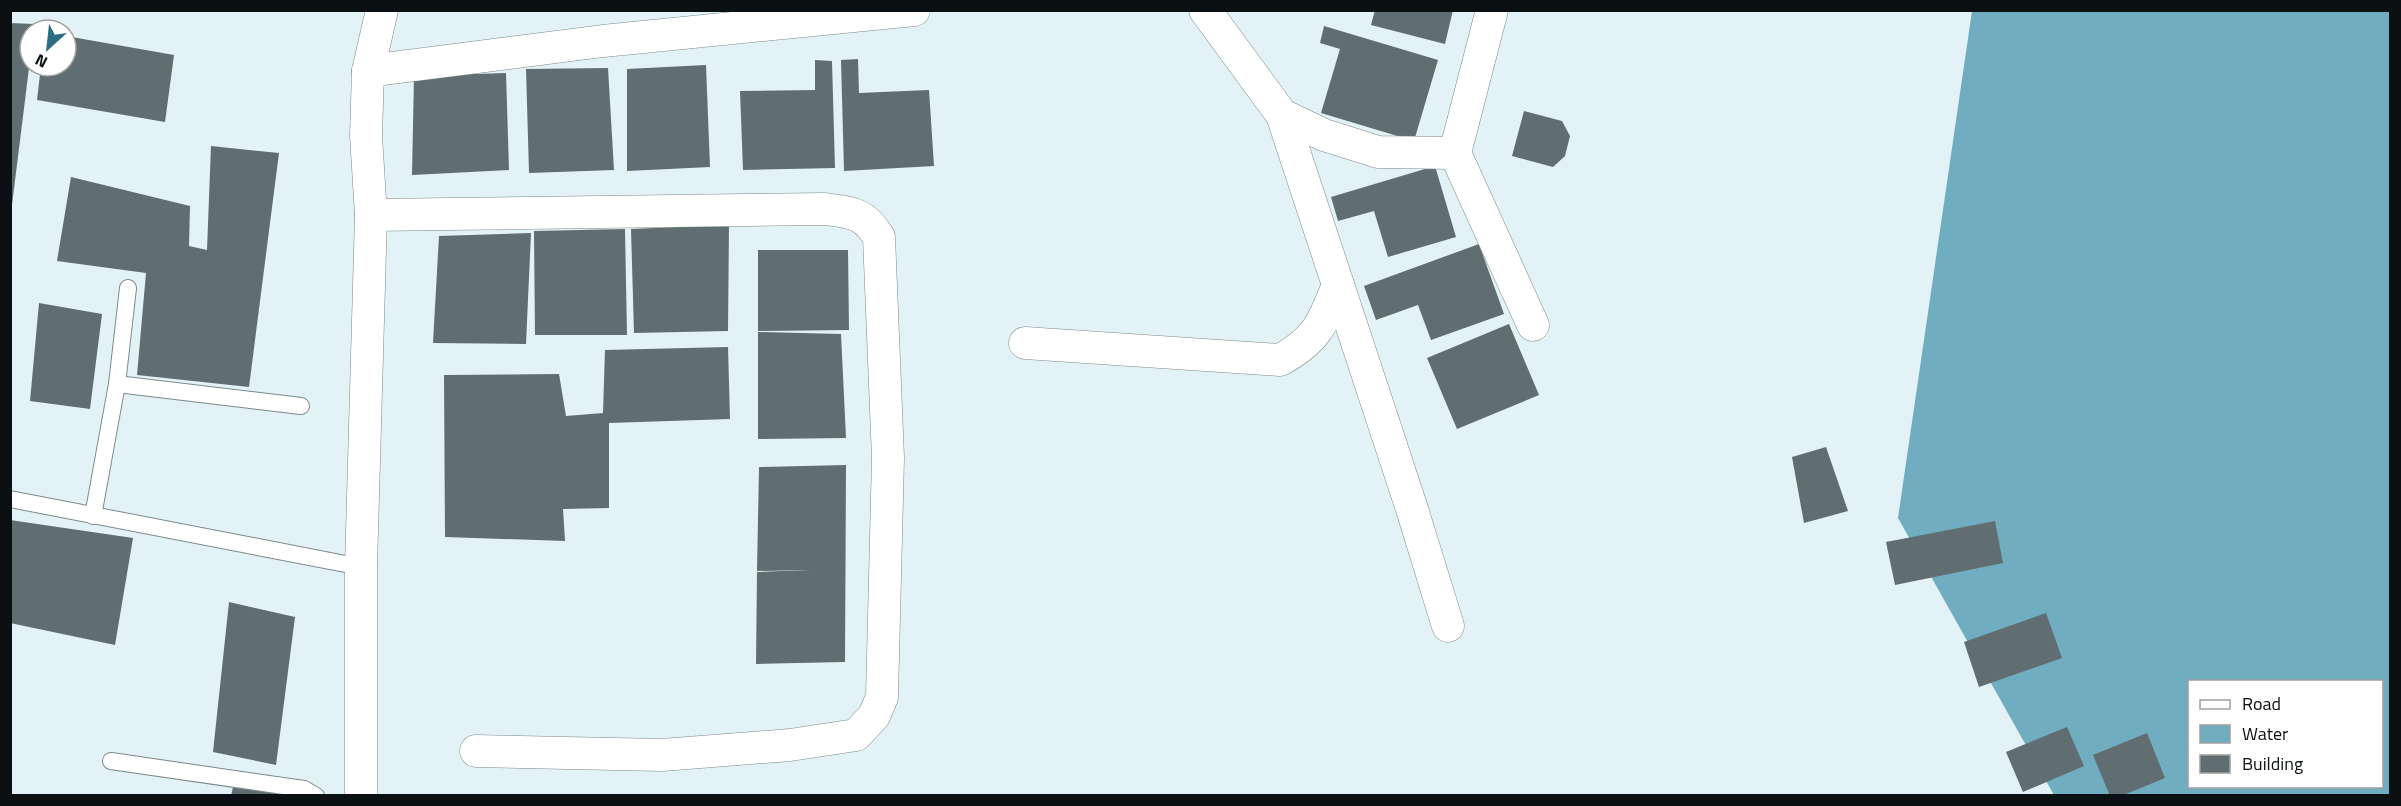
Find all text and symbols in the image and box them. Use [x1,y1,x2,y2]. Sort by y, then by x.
north arrow [18,18,78,78]
text: N [31,48,52,75]
legend [2188,680,2383,788]
text: Road [2242,690,2281,717]
text: Water [2242,720,2288,747]
text: Building [2242,750,2303,777]

